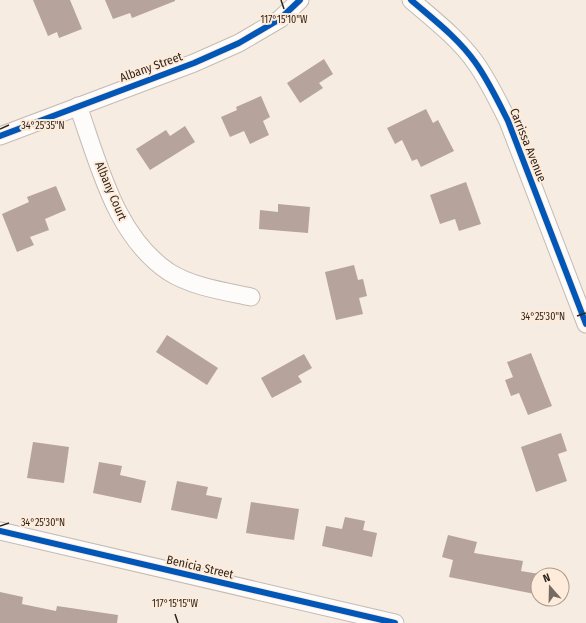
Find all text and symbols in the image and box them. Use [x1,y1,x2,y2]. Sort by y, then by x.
text: 117°15'10"W [261,14,308,26]
street label: Albany Street [118,49,184,85]
street label: Carrissa Avenue [507,106,549,184]
text: 34°25'35"N [21,120,65,132]
street label: Albany Court [92,159,130,223]
text: 34°25'30"N [521,311,565,323]
text: 34°25'30"N [21,517,65,529]
street label: Benicia Street [165,553,235,582]
north arrow [530,567,570,607]
text: N [541,571,552,585]
text: 117°15'15"W [152,598,199,610]

